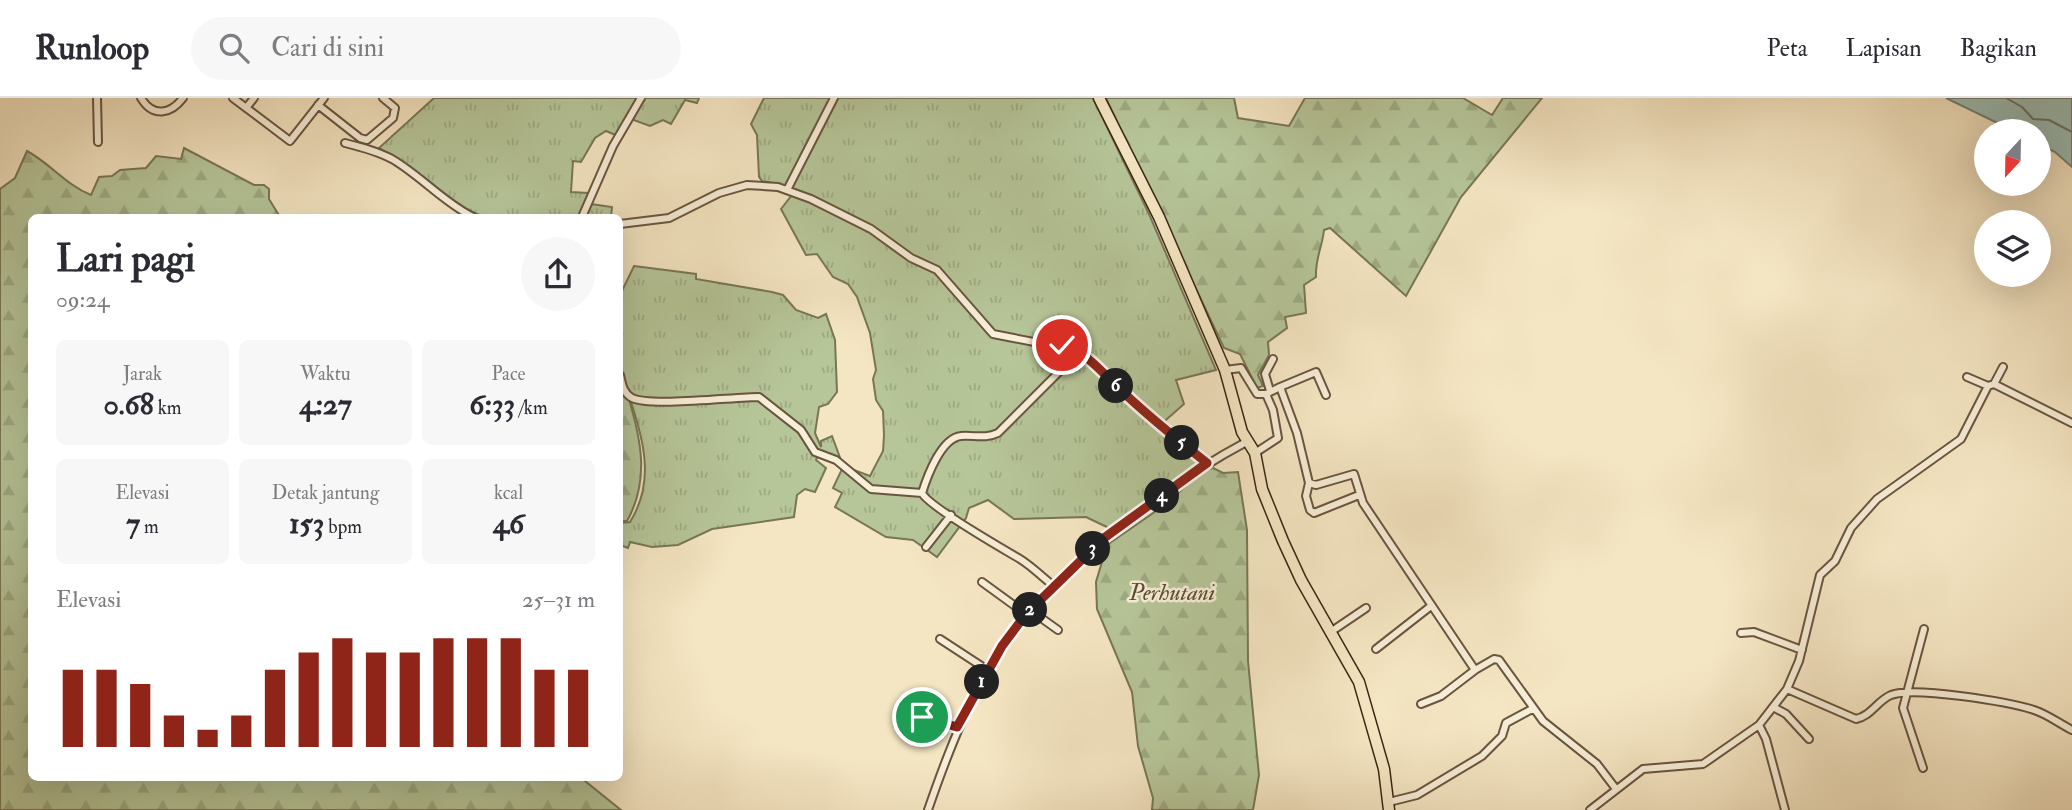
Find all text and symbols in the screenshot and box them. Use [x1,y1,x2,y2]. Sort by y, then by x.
search box [191,17,681,80]
text: Runloop [35,28,149,69]
icon: search [215,29,253,67]
text: Cari di sini [271,32,384,64]
text: Peta [1766,33,1808,64]
text: Lapisan [1846,33,1922,64]
text: Bagikan [1960,33,2037,64]
north arrow [1974,119,2051,196]
map controls [1974,119,2051,287]
button: layers [1974,210,2051,287]
text: Lari pagi [56,235,195,283]
button: share [521,237,595,311]
text: 09:24 [56,285,109,314]
pin [1032,315,1092,375]
icon: check [1043,326,1081,364]
text: Jarak [123,362,162,386]
text: Waktu [300,362,351,386]
text: Pace [491,362,526,386]
pin: 6 [1098,368,1134,404]
text: 6 [1111,373,1120,397]
text: 0.68 [103,386,154,423]
text: 4:27 [299,386,352,423]
text: 6:33 [469,386,515,423]
text: km [154,396,182,420]
text: /km [515,396,548,420]
pin: 5 [1164,426,1200,460]
text: 5 [1177,430,1186,454]
pin: 4 [1144,478,1180,514]
text: Elevasi [116,481,169,505]
text: Detak jantung [272,481,379,505]
text: kcal [494,481,523,505]
text: 4 [1156,483,1167,507]
text: 7 [126,505,140,542]
text: 153 [289,505,324,542]
text: 46 [493,505,524,542]
text: m [140,515,159,539]
text: bpm [324,515,362,539]
pin: 3 [1076,532,1110,566]
text: 3 [1089,536,1096,560]
park label: Perhutani [1128,578,1215,607]
text: Elevasi [56,585,121,614]
text: 25–31 m [522,585,595,614]
pin: 2 [1012,592,1048,628]
text: 2 [1025,597,1034,621]
pin: 1 [964,664,1000,700]
text: 1 [978,669,985,693]
pin [892,687,952,747]
icon: arrive [903,698,941,736]

